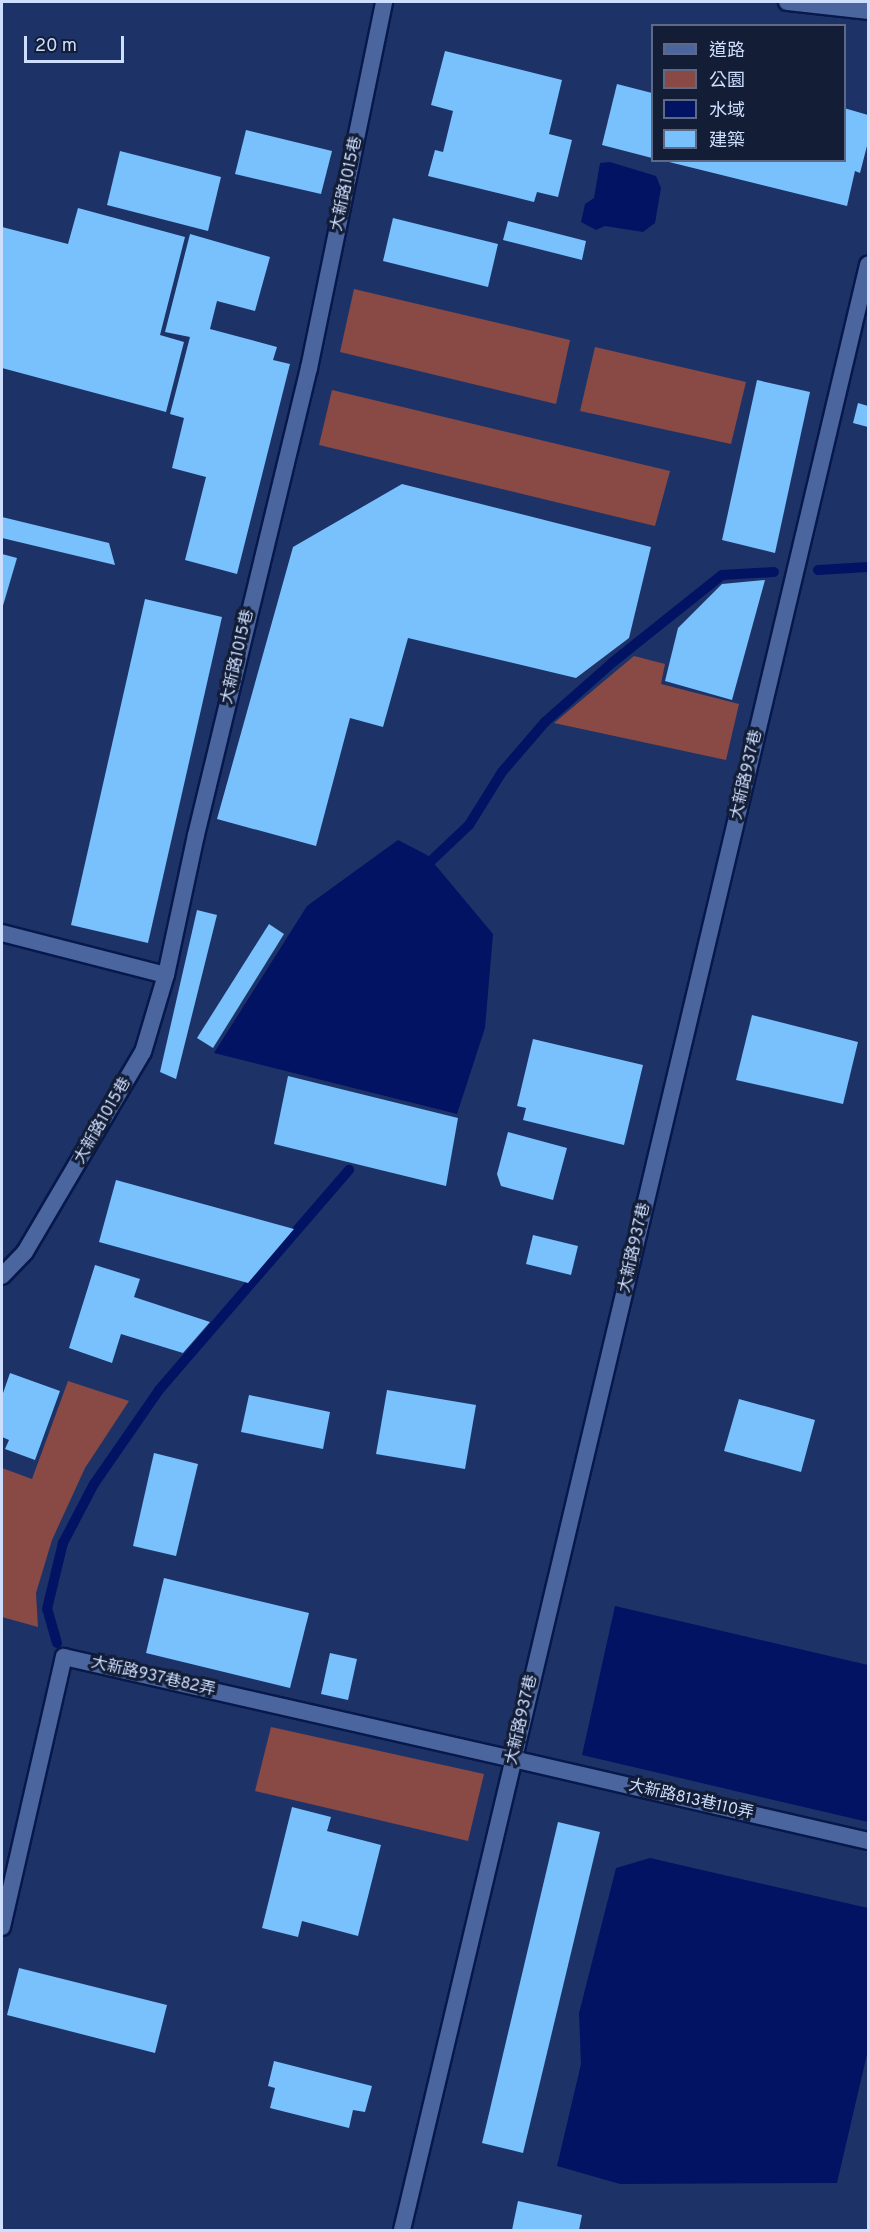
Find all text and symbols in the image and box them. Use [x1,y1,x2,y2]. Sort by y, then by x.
scale bar [27,24,128,62]
legend [651,24,846,162]
text: 20 m [35,35,77,58]
text: 道路 [709,40,745,63]
text: 公園 [709,70,745,93]
text: 水域 [709,100,745,123]
text: 建築 [709,130,745,153]
street label: 大新路1015巷 [328,135,366,233]
street label: 大新路1015巷 [218,608,258,706]
street label: 大新路937巷 [727,728,767,822]
street label: 大新路1015巷 [71,1075,135,1167]
street label: 大新路937巷 [615,1201,655,1295]
street label: 大新路937巷82弄 [89,1653,217,1701]
street label: 大新路937巷 [502,1673,542,1767]
street label: 大新路813巷110弄 [627,1776,755,1824]

